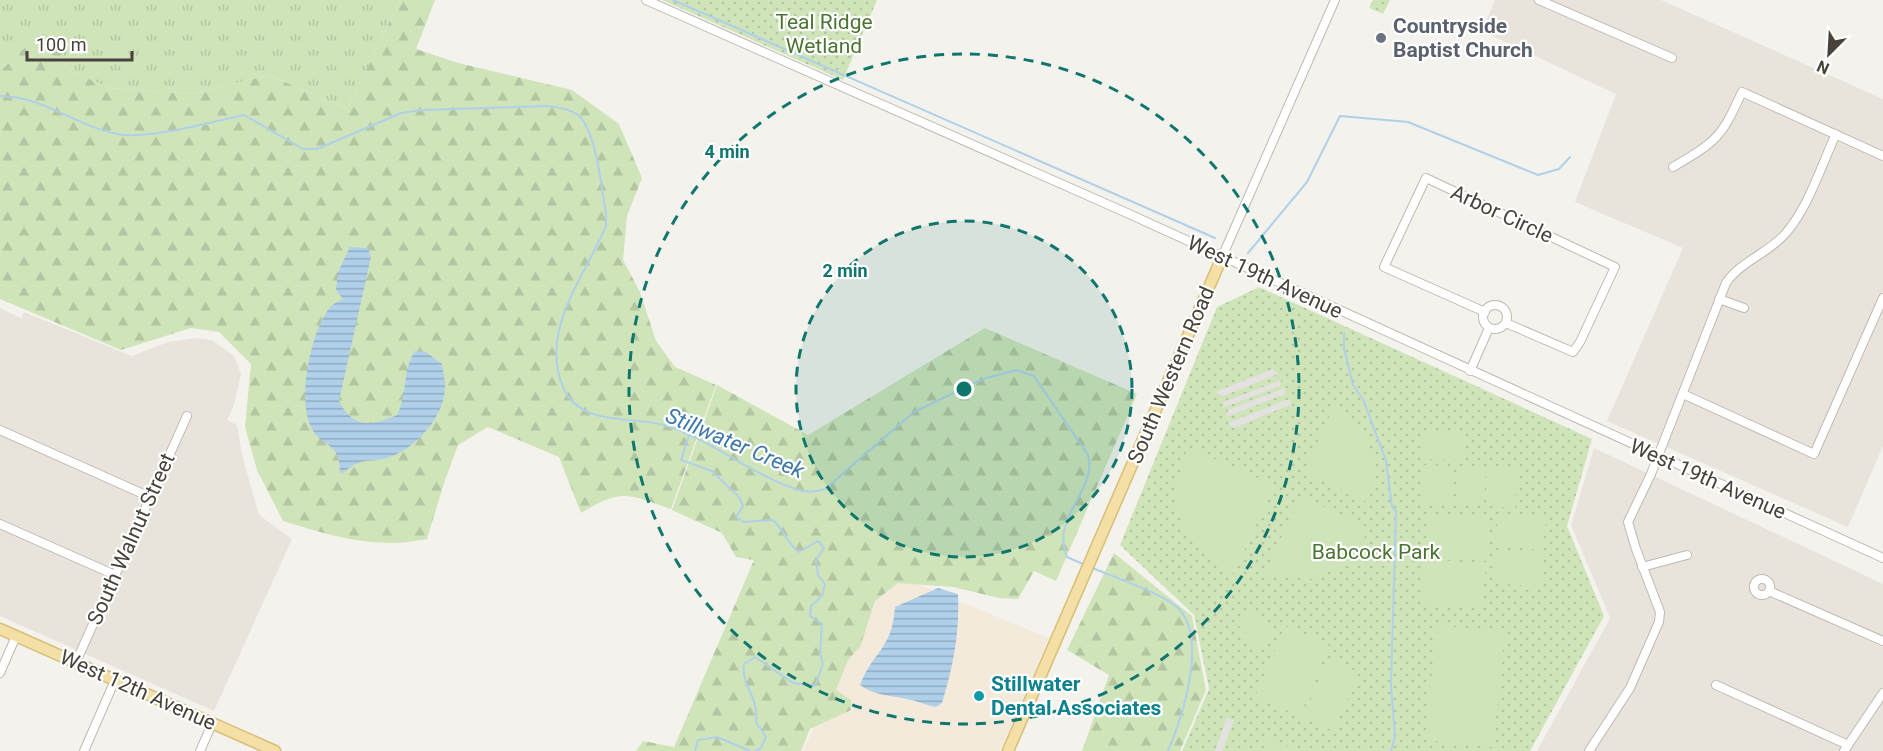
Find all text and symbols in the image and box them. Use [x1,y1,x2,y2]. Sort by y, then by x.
park label: Teal Ridge Wetland [775,10,873,58]
place label: Countryside Baptist Church [1393,14,1533,62]
scale bar [27,24,132,62]
north arrow [1799,24,1859,84]
marker: Countryside Baptist Church [1374,31,1388,45]
text: 100 m [36,34,87,55]
text: N [1814,56,1832,78]
text: 4 min [704,141,750,162]
street label: Arbor Circle [1447,180,1557,248]
street label: West 19th Avenue [1184,231,1346,323]
text: 2 min [822,260,868,281]
street label: South Western Road [1123,283,1219,467]
centre of rings [954,379,974,399]
water label: Stillwater Creek [662,403,809,484]
street label: West 19th Avenue [1626,434,1790,524]
street label: South Walnut Street [82,449,180,628]
park label: Babcock Park [1312,540,1441,564]
street label: West 12th Avenue [56,645,220,735]
place label: Stillwater Dental Associates [991,672,1162,720]
marker: Stillwater Dental Associates [972,689,986,703]

